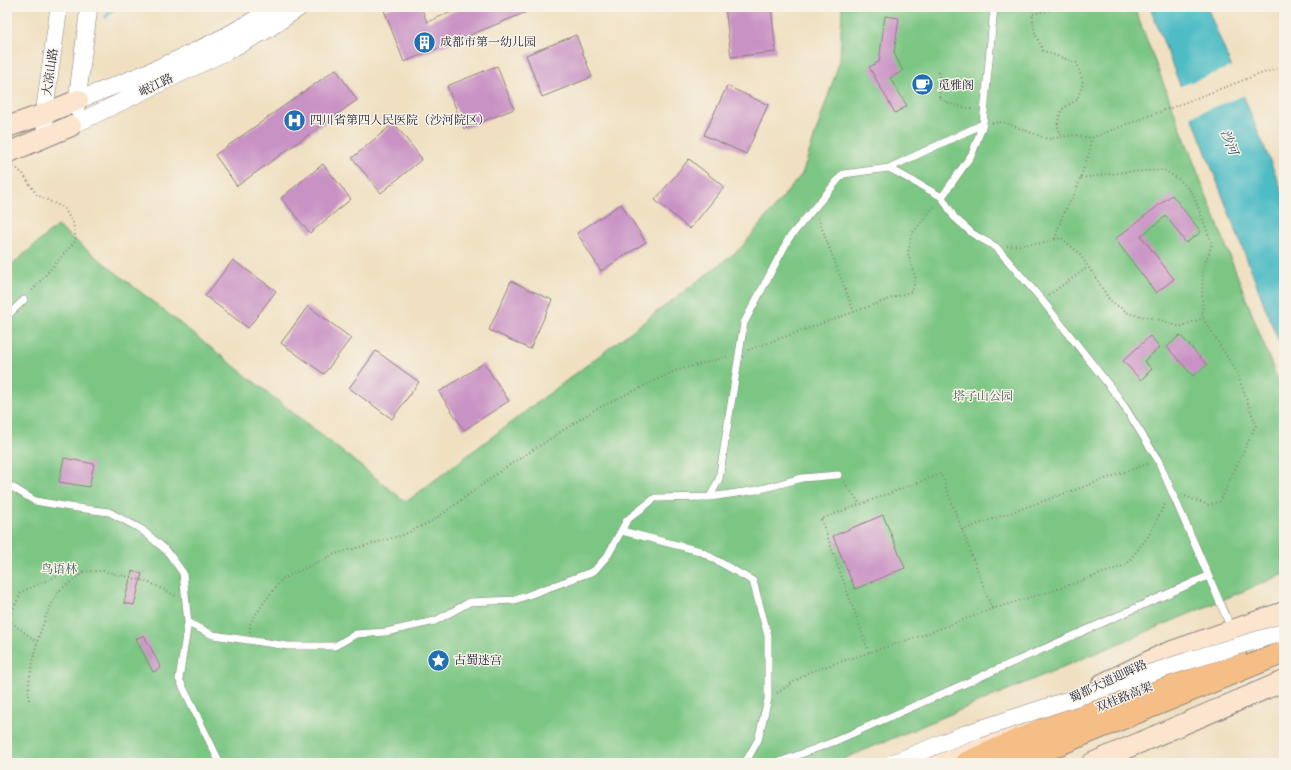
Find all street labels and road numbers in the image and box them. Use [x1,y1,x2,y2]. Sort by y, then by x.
street label: 大凉山路 [39,47,63,97]
street label: 岷江路 [136,70,177,102]
street label: 蜀都大道迎晖路 [1067,656,1150,708]
street label: 双桂路高架 [1093,678,1156,718]

